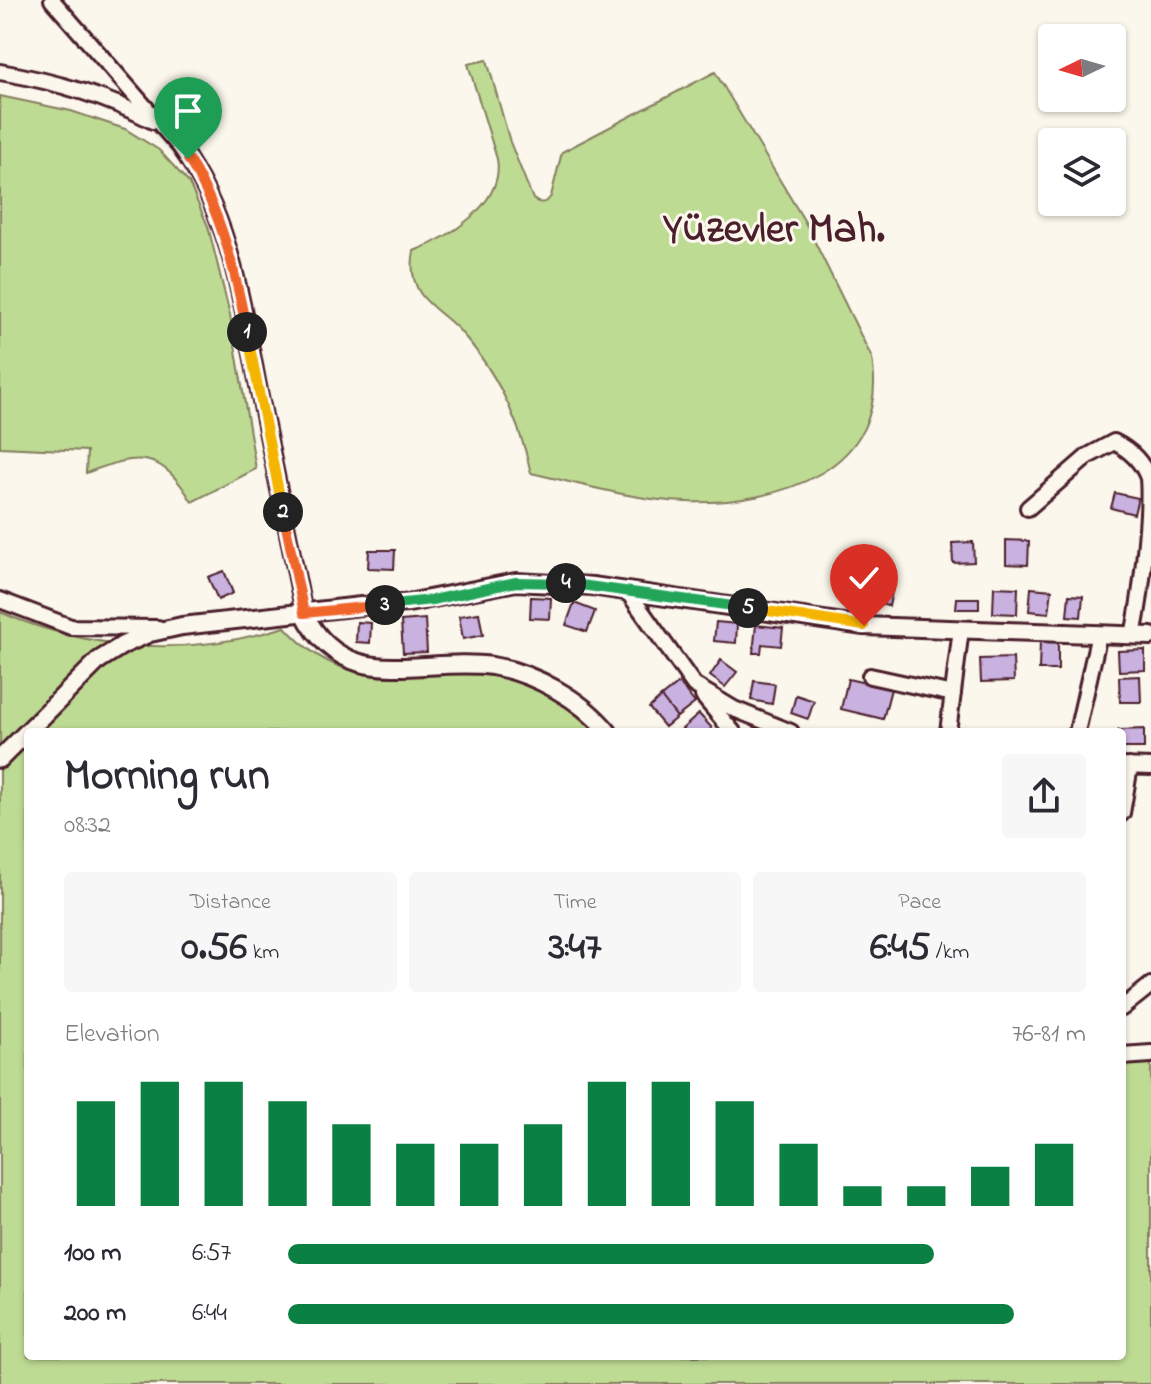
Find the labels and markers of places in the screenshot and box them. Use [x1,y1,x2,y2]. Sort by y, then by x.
pin [154,77,222,159]
pin: 1 [227,312,267,352]
pin: 2 [263,492,303,532]
pin [830,544,898,626]
pin: 4 [546,563,586,603]
pin: 3 [365,585,405,625]
pin: 5 [728,588,768,628]

